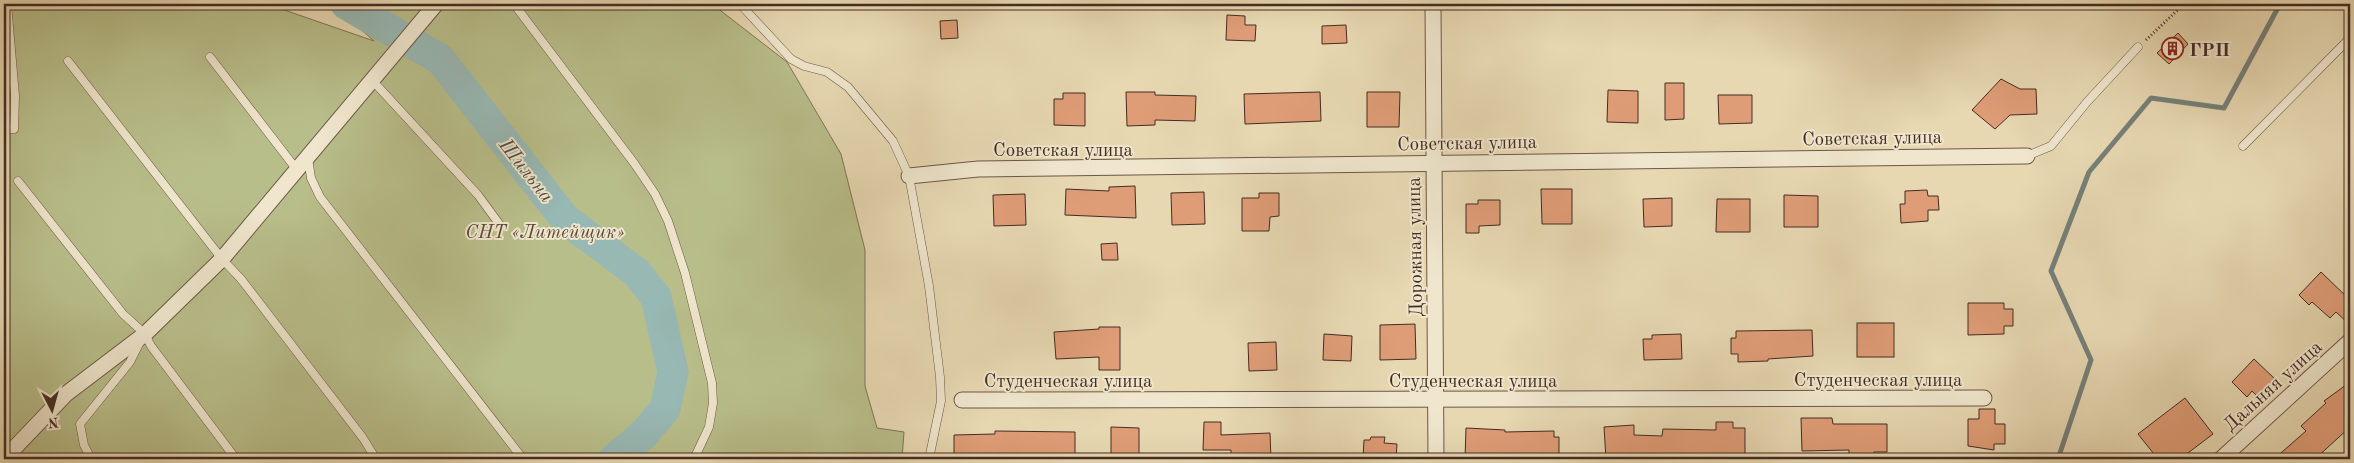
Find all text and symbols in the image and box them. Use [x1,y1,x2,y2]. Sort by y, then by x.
building icon: ГРП [2161,37,2185,61]
place label: ГРП [2189,42,2230,61]
street label: Советская улица [1802,129,1943,150]
street label: Советская улица [1397,134,1538,155]
water label: Шильна [494,135,557,207]
street label: Советская улица [993,142,1134,161]
street label: Дорожная улица [1406,176,1427,317]
park label: СНТ «Литейщик» [465,224,625,243]
street label: Дальняя улица [2221,338,2327,436]
street label: Студенческая улица [1794,372,1963,391]
street label: Студенческая улица [984,373,1153,392]
street label: Студенческая улица [1389,373,1558,392]
north arrow [28,386,78,436]
text: N [47,414,59,429]

